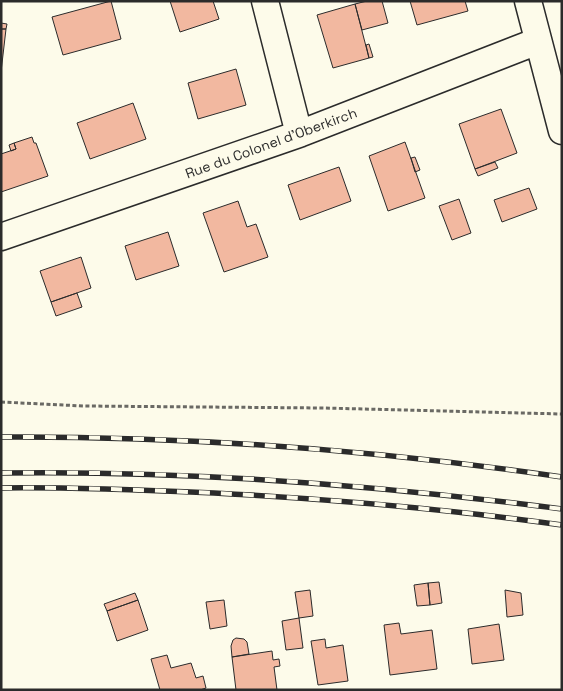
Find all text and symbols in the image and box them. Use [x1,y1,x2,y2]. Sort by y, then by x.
street label: Rue du Colonel d'Oberkirch [183,104,359,182]

